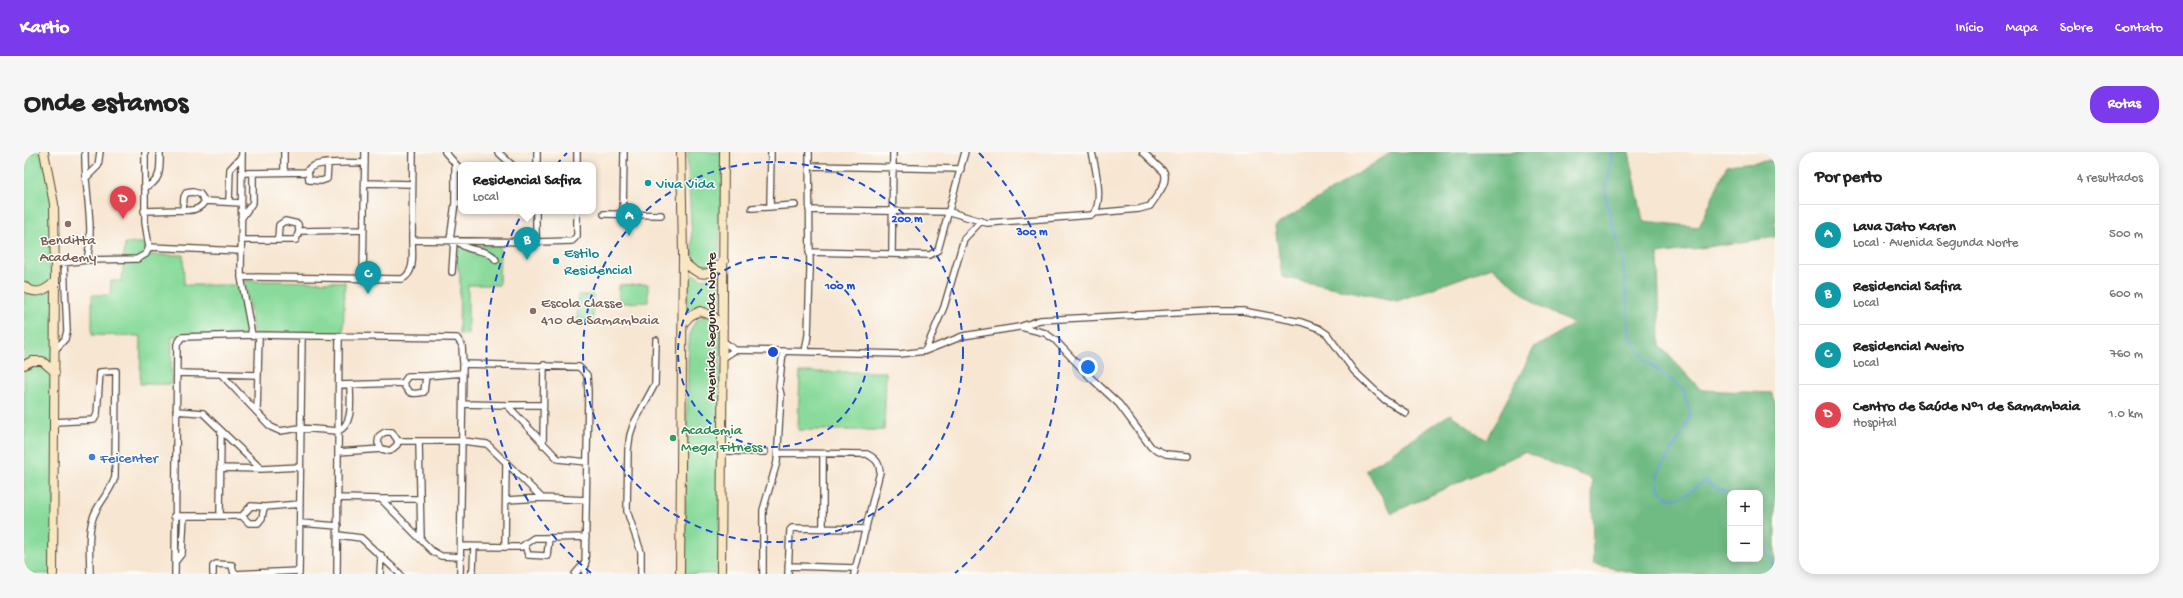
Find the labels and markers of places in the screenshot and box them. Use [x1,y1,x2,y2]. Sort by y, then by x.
place label: Viva Vida [655,176,715,194]
marker: Viva Vida [643,178,653,188]
pin: D [110,186,136,219]
pin: A [616,203,642,236]
marker: Benditta Academy [63,219,73,229]
pin: B [514,227,540,260]
place label: Benditta Academy [39,232,97,267]
place label: Estilo Residencial [564,245,632,280]
marker: Estilo Residencial [551,256,561,266]
pin: C [355,261,381,294]
place label: Escola Classe 410 de Samambaia [541,295,660,330]
marker: Escola Classe 410 de Samambaia [528,306,538,316]
centre of rings [766,345,780,359]
place label: Academia Mega Fitness [681,422,763,457]
marker: Academia Mega Fitness [668,433,678,443]
place label: Feicenter [99,450,160,468]
marker: Feicenter [87,452,97,462]

